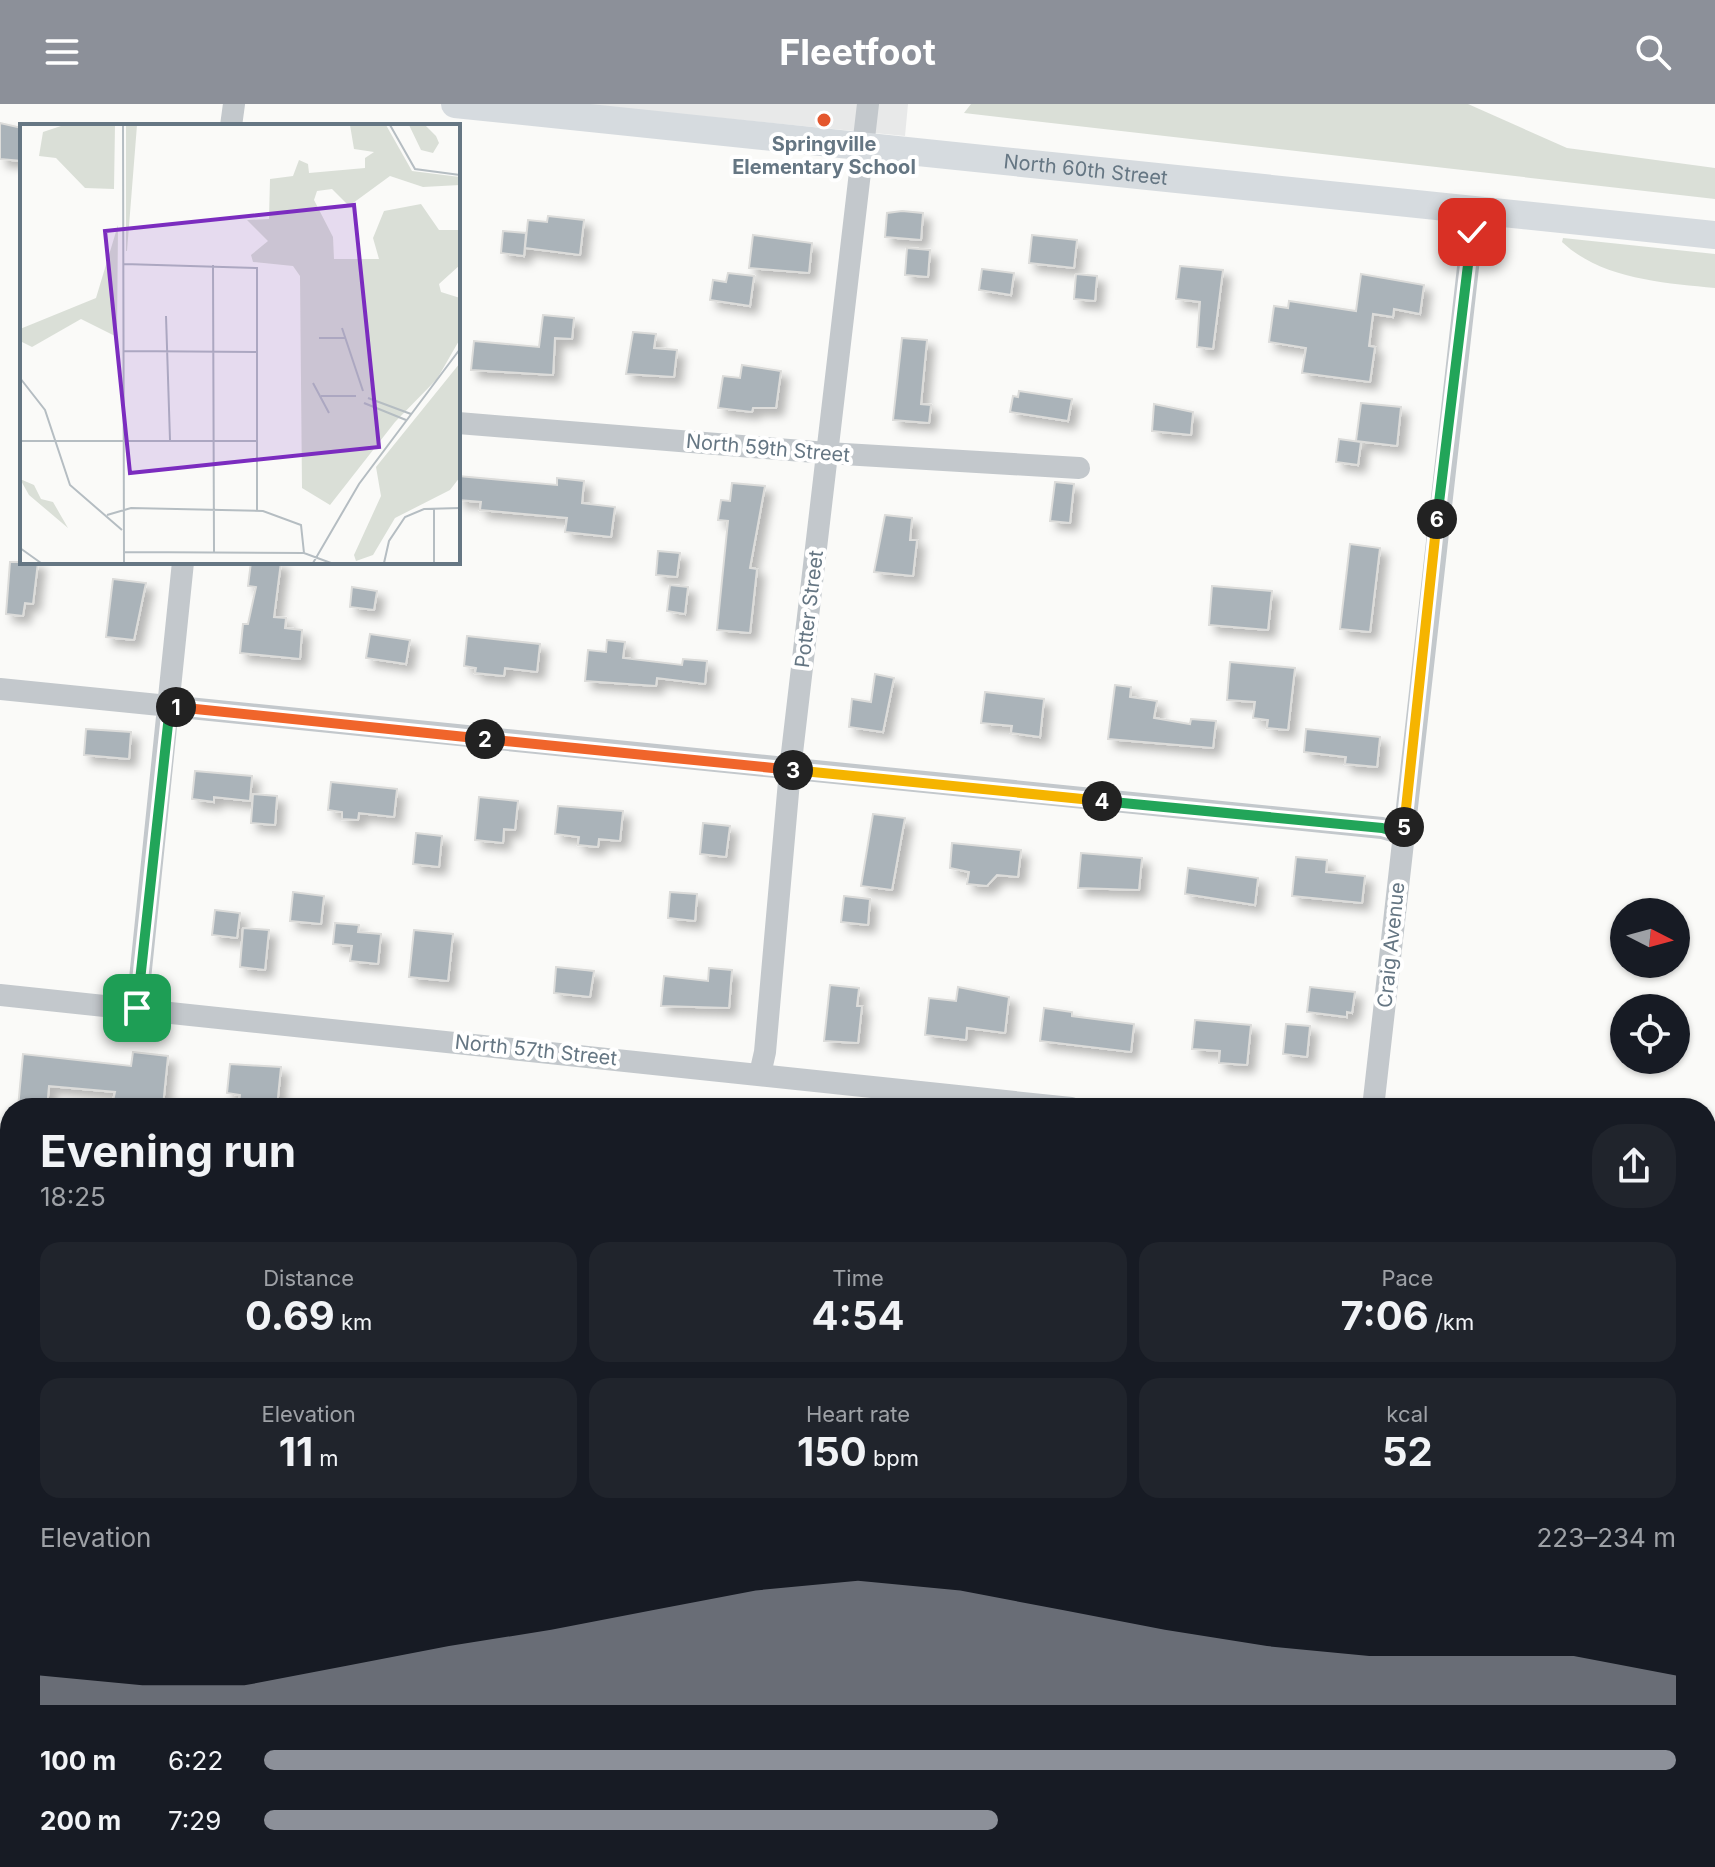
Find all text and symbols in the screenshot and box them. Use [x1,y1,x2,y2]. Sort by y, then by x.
icon: menu [40,30,84,74]
text: Fleetfoot [779,30,936,74]
icon: search [1631,30,1675,74]
marker: Springville Elementary School [815,111,833,129]
inset map [20,124,460,564]
place label: Springville Elementary School [732,132,916,179]
street label: North 60th Street [1002,149,1169,190]
pin [1438,198,1506,266]
icon: check [1450,210,1494,254]
street label: North 59th Street [685,429,851,467]
pin: 6 [1417,499,1457,539]
text: 6 [1430,506,1444,532]
street label: Potter Street [790,548,828,669]
pin: 1 [156,687,196,727]
text: 1 [171,694,181,720]
pin: 2 [465,719,505,759]
text: 2 [478,726,492,752]
pin: 3 [773,750,813,790]
text: 3 [786,757,800,783]
pin: 4 [1082,781,1122,821]
text: 4 [1095,788,1109,814]
pin: 5 [1384,807,1424,847]
text: 5 [1397,814,1411,840]
street label: Craig Avenue [1372,881,1410,1009]
north arrow [1610,898,1690,978]
map controls [1610,898,1690,1074]
pin [103,974,171,1042]
icon: arrive [115,986,159,1030]
button: locate [1610,994,1690,1074]
street label: North 57th Street [454,1030,619,1070]
text: Evening run [40,1124,296,1178]
button: share [1592,1124,1676,1208]
text: 18:25 [40,1181,106,1212]
text: Distance [263,1265,354,1291]
text: Time [832,1265,884,1291]
text: Pace [1381,1265,1433,1291]
text: 0.69 [245,1291,335,1340]
text: 4:54 [811,1291,905,1340]
text: 7:06 [1340,1291,1429,1340]
text: km [335,1309,372,1335]
text: /km [1429,1309,1474,1335]
text: Elevation [262,1401,356,1427]
text: Heart rate [806,1401,910,1427]
text: kcal [1386,1401,1428,1427]
text: 11 [279,1427,313,1476]
text: 150 [797,1427,867,1476]
text: 52 [1382,1427,1433,1476]
text: m [313,1445,339,1471]
text: bpm [867,1445,919,1471]
text: Elevation [40,1522,151,1553]
text: 223–234 m [1536,1522,1676,1553]
text: 100 m [40,1745,116,1776]
text: 6:22 [168,1745,223,1776]
text: 200 m [40,1805,121,1836]
text: 7:29 [168,1805,221,1836]

